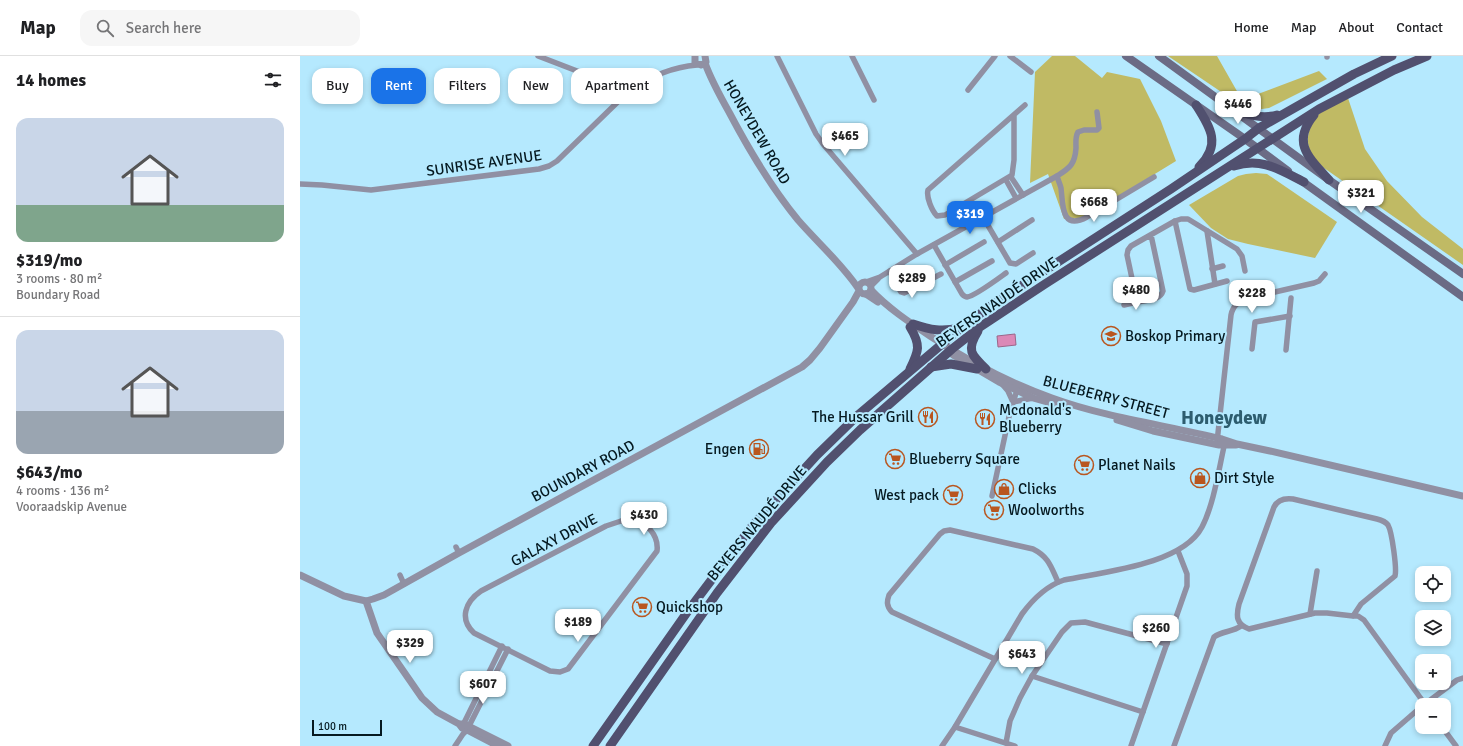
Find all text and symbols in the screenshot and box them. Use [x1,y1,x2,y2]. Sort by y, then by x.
search box [80,10,360,46]
text: Map [20,16,56,40]
icon: search [94,17,116,39]
text: Search here [126,19,201,37]
text: Home [1234,19,1269,36]
text: Map [1291,19,1316,36]
text: About [1338,19,1374,36]
text: Contact [1396,19,1443,36]
chip: Buy [312,68,363,104]
chip: Rent [371,68,426,104]
chip: Filters [434,68,500,104]
chip: New [508,68,563,104]
chip: Apartment [571,68,663,104]
icon: filters [262,69,284,91]
text: 14 homes [16,70,86,91]
street label: HONEYDEW ROAD [720,76,794,188]
pin: $446 [1214,91,1262,125]
text: $446 [1224,96,1252,112]
pin: $465 [821,123,869,157]
text: $465 [831,128,859,144]
icon: home [114,144,186,216]
street label: SUNRISE AVENUE [425,146,543,180]
pin: $321 [1337,180,1385,214]
text: $321 [1347,185,1375,201]
pin: $668 [1070,189,1118,223]
text: $668 [1080,194,1108,210]
pin: $319 [946,201,994,235]
text: $319 [956,206,984,222]
text: $319/mo [16,250,82,271]
street label: BEYERS NAUDÉ DRIVE [932,252,1062,351]
pin: $289 [888,265,936,299]
text: $289 [898,270,926,286]
text: 3 rooms · 80 m² [16,271,102,287]
pin: $480 [1112,277,1160,311]
pin: $228 [1228,280,1276,314]
text: $480 [1122,282,1150,298]
text: $228 [1238,285,1266,301]
text: Boundary Road [16,287,100,303]
school or university icon: Boskop Primary [1100,325,1122,347]
place label: Boskop Primary [1125,327,1225,345]
icon: home [114,356,186,428]
street label: BLUEBERRY STREET [1041,372,1172,423]
place label: Mcdonald's Blueberry [999,401,1072,436]
restaurant icon: The Hussar Grill [917,406,939,428]
district label: Honeydew [1181,406,1268,430]
place label: The Hussar Grill [812,408,914,426]
restaurant icon: Mcdonald's Blueberry [974,408,996,430]
street label: BOUNDARY ROAD [528,436,638,506]
fuel station icon: Engen [748,438,770,460]
place label: Engen [705,440,745,458]
supermarket icon: Blueberry Square [884,448,906,470]
place label: Blueberry Square [909,450,1020,468]
supermarket icon: Planet Nails [1073,454,1095,476]
place label: Planet Nails [1098,456,1176,474]
street label: BEYERS NAUDÉ DRIVE [703,461,811,584]
text: $643/mo [16,462,82,483]
shop icon: Dirt Style [1189,467,1211,489]
place label: Dirt Style [1214,469,1275,487]
shop icon: Clicks [993,478,1015,500]
place label: Clicks [1018,480,1057,498]
text: 4 rooms · 136 m² [16,483,109,499]
supermarket icon: West pack [942,484,964,506]
place label: West pack [874,486,939,504]
text: Vooraadskip Avenue [16,499,127,515]
supermarket icon: Woolworths [983,499,1005,521]
place label: Woolworths [1008,501,1085,519]
pin: $430 [620,502,668,536]
text: $430 [630,507,658,523]
street label: GALAXY DRIVE [508,510,600,570]
map controls [1415,566,1451,734]
button: locate [1415,566,1451,602]
supermarket icon: Quickshop [631,596,653,618]
place label: Quickshop [656,598,723,616]
pin: $189 [554,609,602,643]
button: layers [1415,610,1451,646]
text: $189 [564,614,592,630]
pin: $260 [1132,615,1180,649]
text: $260 [1142,620,1170,636]
pin: $329 [386,630,434,664]
text: $329 [396,635,424,651]
pin: $643 [998,641,1046,675]
text: $643 [1008,646,1036,662]
button: + [1415,654,1451,690]
pin: $607 [459,671,507,705]
text: $607 [469,676,497,692]
button: − [1415,698,1451,734]
scale bar [312,718,382,737]
text: 100 m [318,720,347,733]

